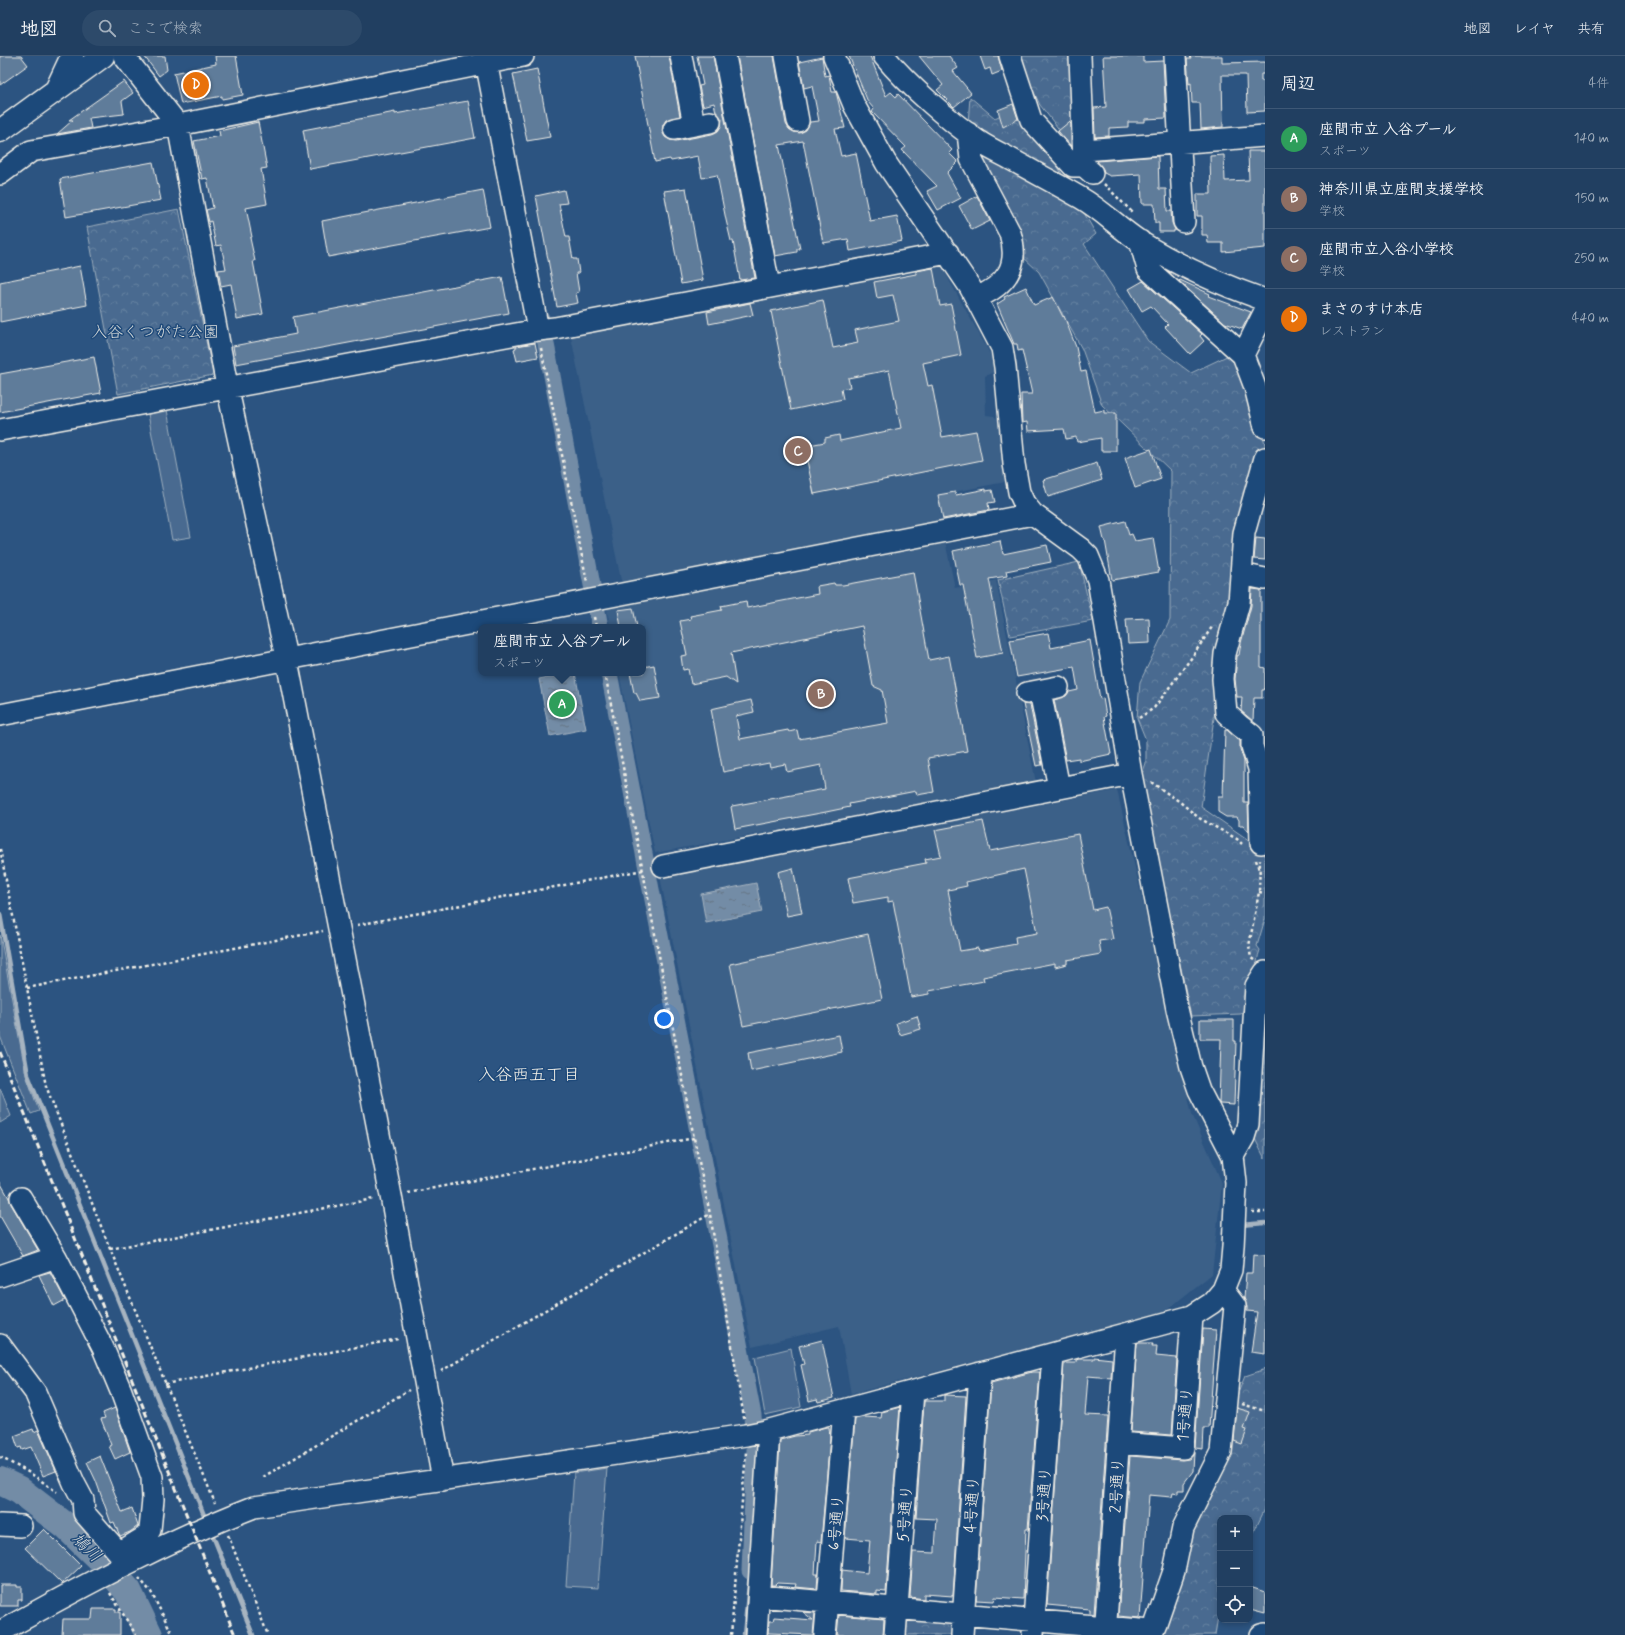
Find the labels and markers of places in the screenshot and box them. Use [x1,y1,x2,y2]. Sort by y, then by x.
pin: D [183,70,209,100]
pin: C [785,436,811,466]
pin: B [808,679,834,709]
pin: A [549,689,575,719]

